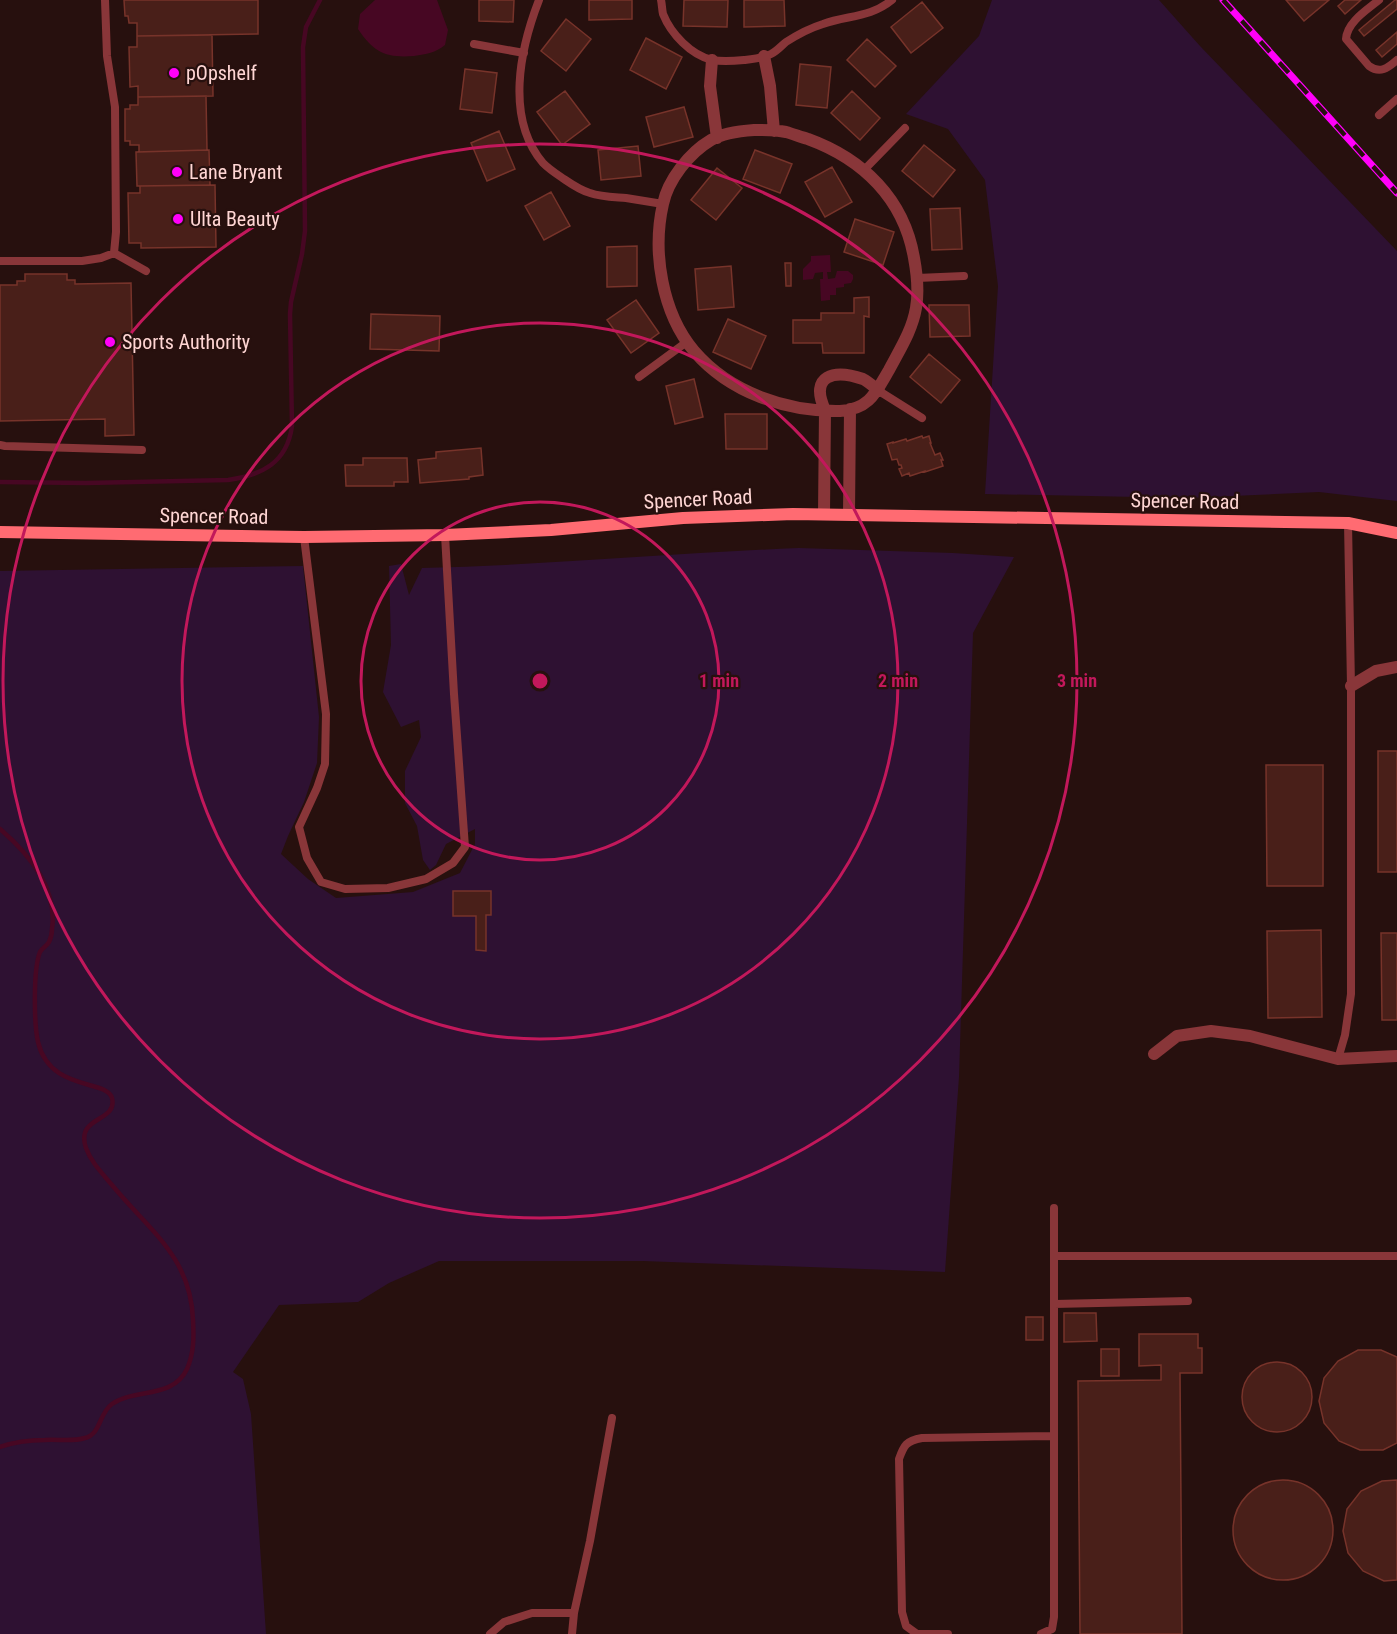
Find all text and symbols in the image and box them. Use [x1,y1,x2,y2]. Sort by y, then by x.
place label: pOpshelf [186,61,257,85]
marker: pOpshelf [167,66,181,80]
place label: Lane Bryant [189,160,282,184]
marker: Lane Bryant [170,165,184,179]
place label: Ulta Beauty [190,207,280,231]
marker: Ulta Beauty [171,212,185,226]
place label: Sports Authority [122,330,250,354]
marker: Sports Authority [103,335,117,349]
street label: Spencer Road [643,484,753,514]
street label: Spencer Road [1130,488,1240,514]
street label: Spencer Road [159,503,269,529]
text: 1 min [699,670,739,691]
text: 2 min [878,670,918,691]
text: 3 min [1057,670,1097,691]
centre of rings [530,671,550,691]

